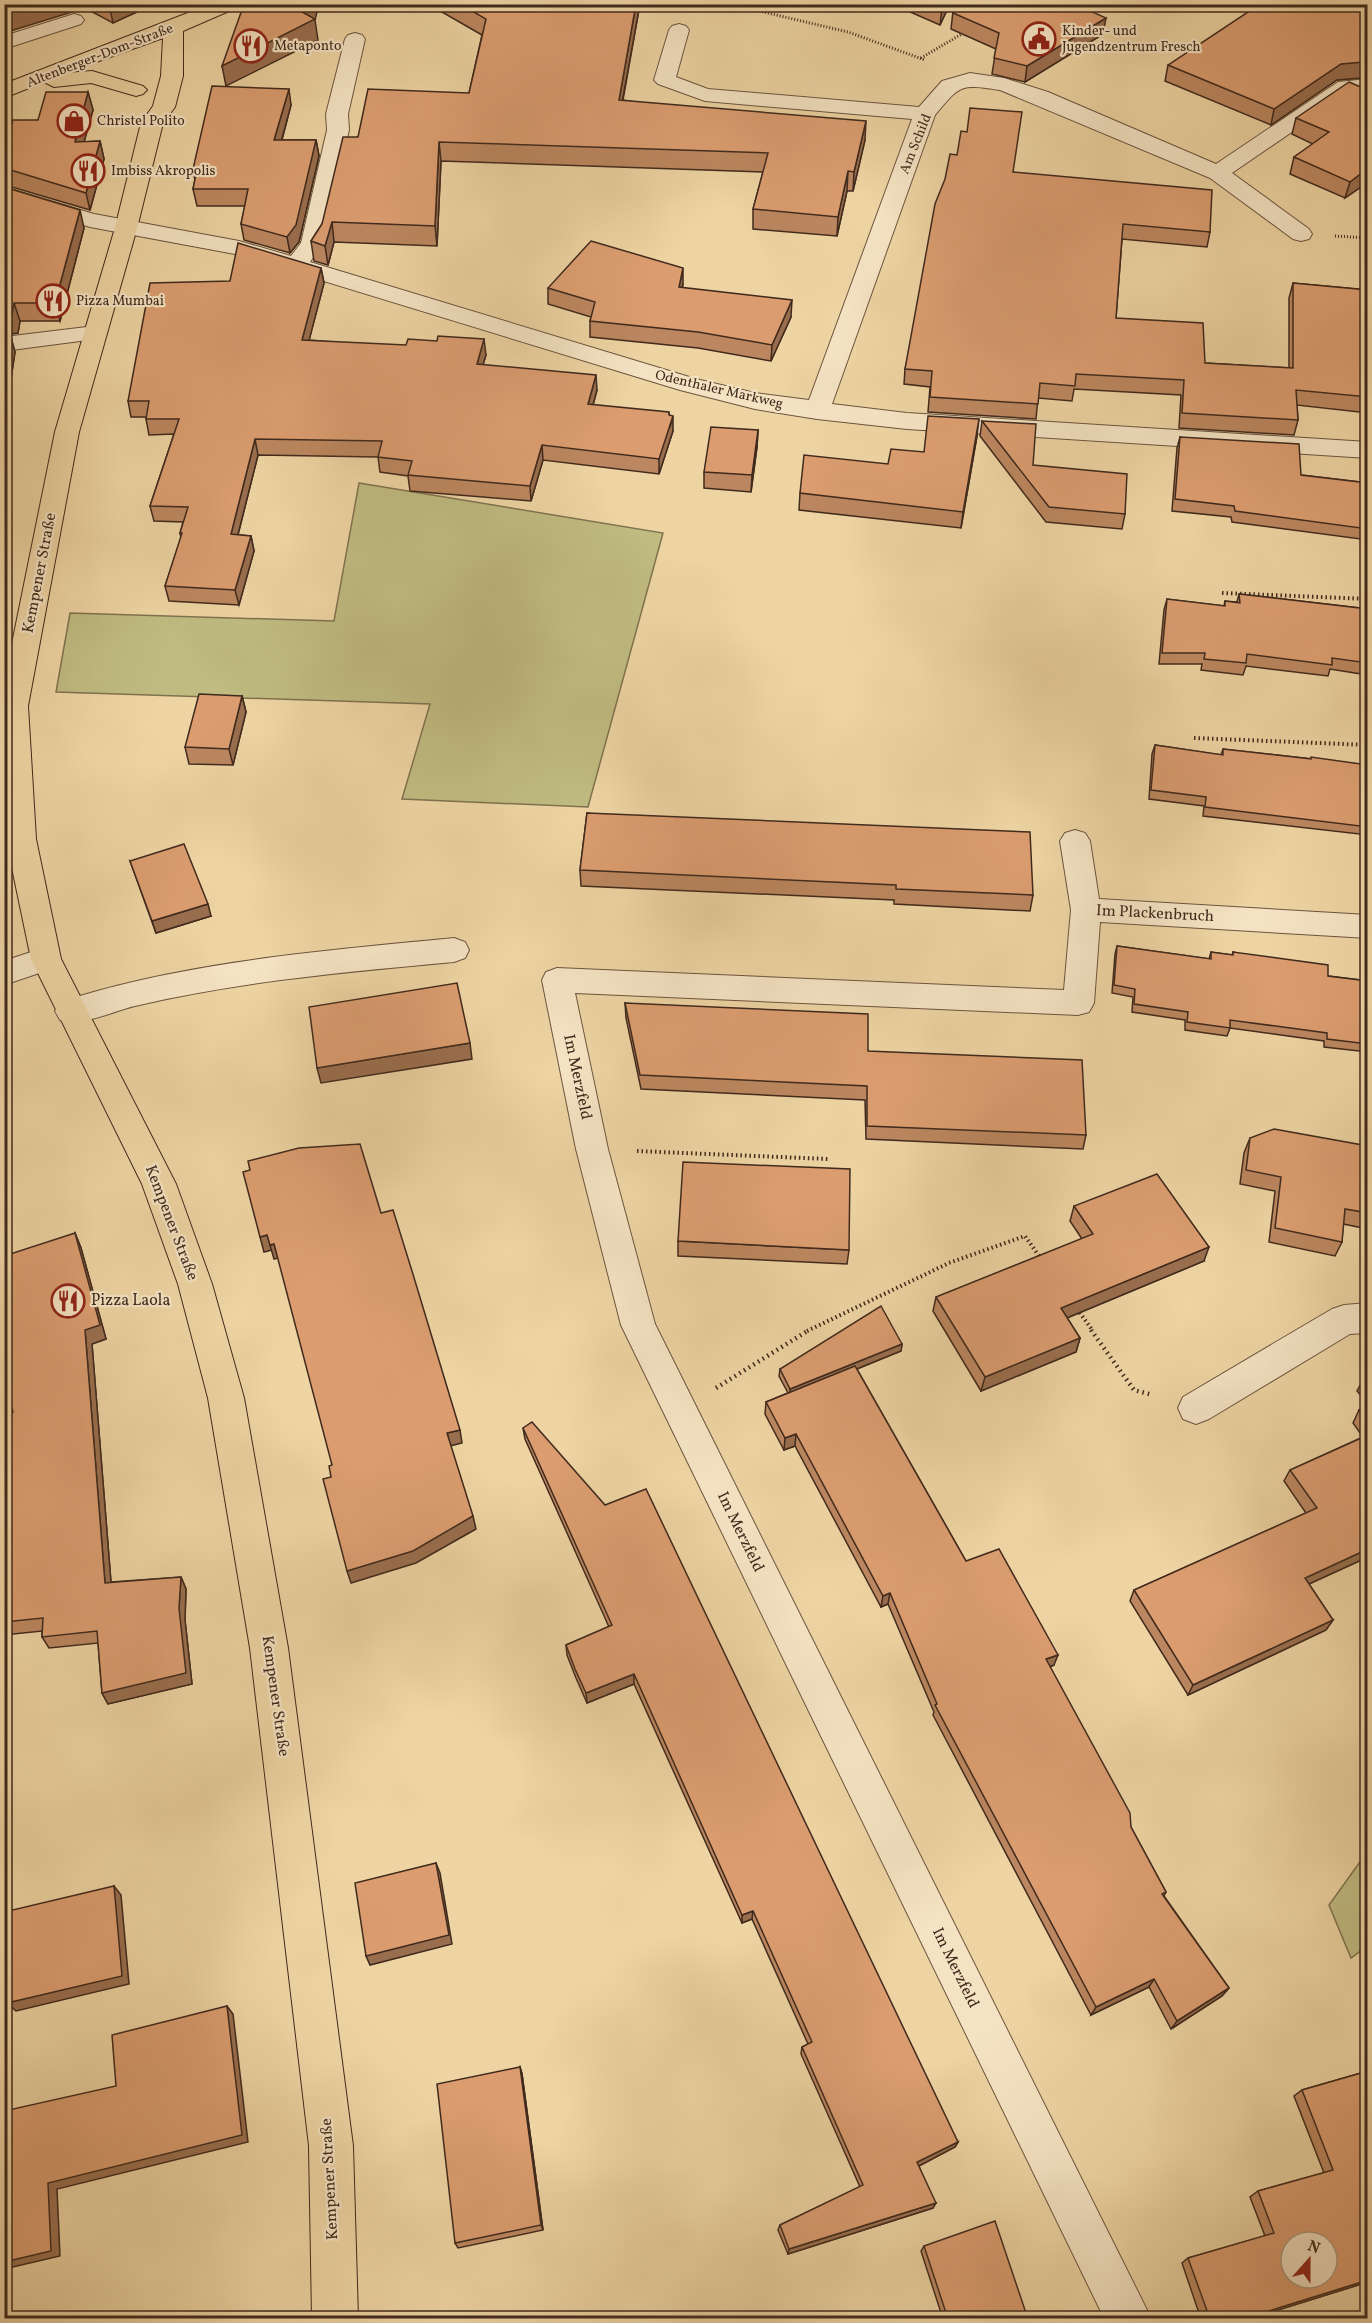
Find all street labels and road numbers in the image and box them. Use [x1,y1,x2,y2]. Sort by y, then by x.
street label: Altenberger-Dom-Straße [24,19,176,93]
street label: Am Schild [895,111,937,177]
street label: Odenthaler Markweg [653,366,785,414]
street label: Kempener Straße [18,511,62,635]
street label: Im Plackenbruch [1095,900,1215,928]
street label: Im Merzfeld [557,1032,597,1122]
street label: Kempener Straße [139,1162,203,1284]
street label: Im Merzfeld [711,1488,769,1576]
street label: Kempener Straße [256,1634,294,1758]
street label: Im Merzfeld [926,1924,984,2012]
street label: Kempener Straße [316,2117,344,2241]

